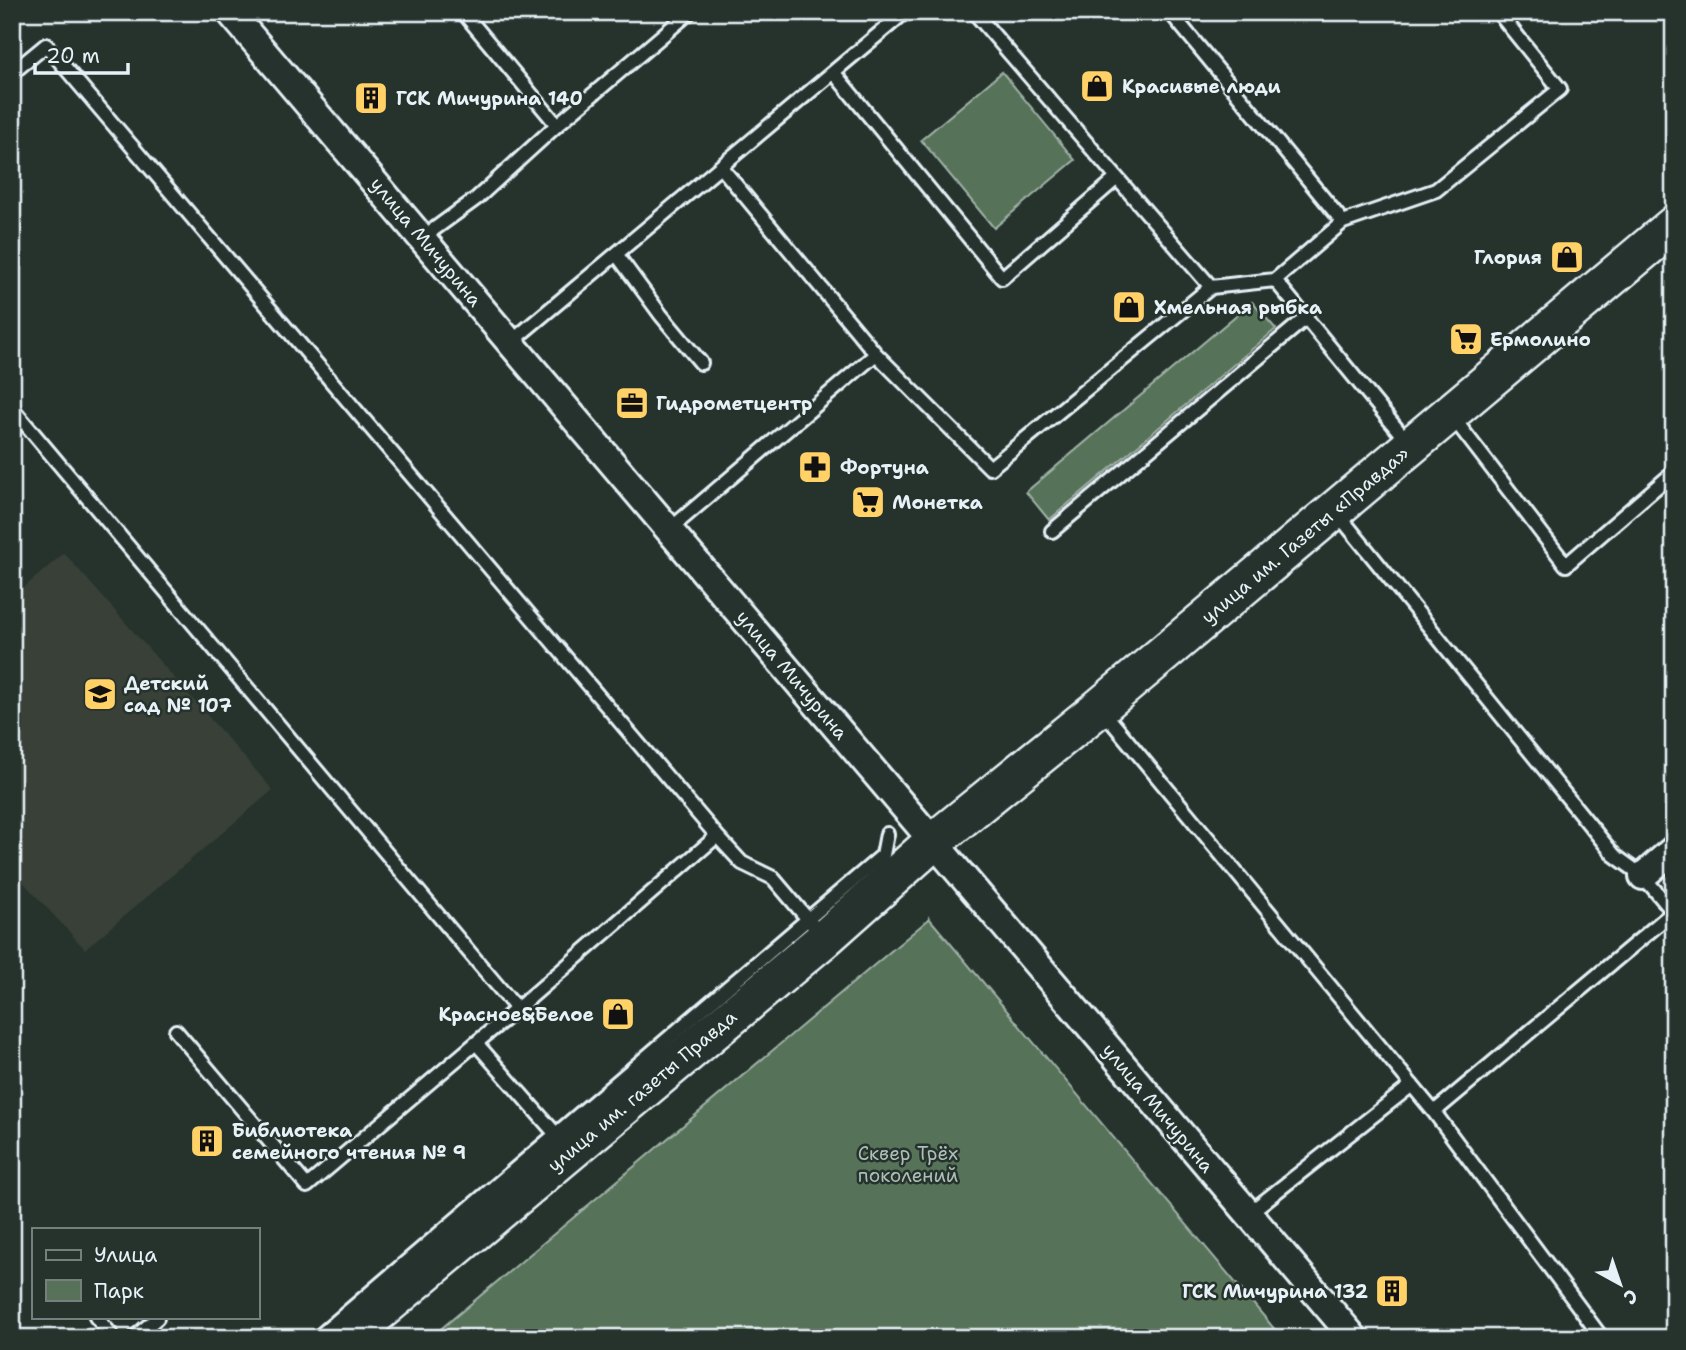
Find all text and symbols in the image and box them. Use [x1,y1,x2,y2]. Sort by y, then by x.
scale bar [35,32,128,76]
text: 20 m [46,42,100,70]
shop icon: Красивые люди [1078,67,1116,105]
place label: Красивые люди [1122,74,1281,99]
building icon: ГСК Мичурина 140 [352,79,390,117]
place label: ГСК Мичурина 140 [396,86,583,111]
street label: улица Мичурина [365,172,488,312]
shop icon: Глория [1548,238,1586,276]
place label: Глория [1474,245,1542,270]
shop icon: Хмельная рыбка [1110,288,1148,326]
place label: Хмельная рыбка [1154,295,1322,320]
supermarket icon: Ермолино [1447,320,1485,358]
place label: Ермолино [1490,327,1591,352]
office icon: Гидрометцентр [613,384,651,422]
place label: Гидрометцентр [656,391,812,416]
street label: улица им. Газеты «Правда» [1196,441,1414,629]
pharmacy icon: Фортуна [796,448,834,486]
place label: Фортуна [840,455,929,480]
supermarket icon: Монетка [849,483,887,521]
place label: Монетка [892,490,983,515]
street label: улица Мичурина [731,605,854,745]
place label: Детский сад № 107 [124,671,232,718]
school or university icon: Детский сад № 107 [81,675,119,713]
shop icon: Красное&Белое [599,995,637,1033]
place label: Красное&Белое [439,1002,594,1027]
street label: улица им. газеты Правда [542,1004,742,1178]
street label: улица Мичурина [1097,1038,1220,1178]
place label: Библиотека семейного чтения № 9 [232,1118,466,1165]
building icon: Библиотека семейного чтения № 9 [188,1122,226,1160]
park label: Сквер Трёх поколений [858,1141,958,1188]
legend [32,1228,259,1318]
text: Улица [94,1241,157,1269]
north arrow [1584,1248,1654,1318]
building icon: ГСК Мичурина 132 [1373,1272,1411,1310]
text: Парк [94,1277,144,1305]
place label: ГСК Мичурина 132 [1182,1279,1368,1304]
text: С [1618,1283,1643,1310]

